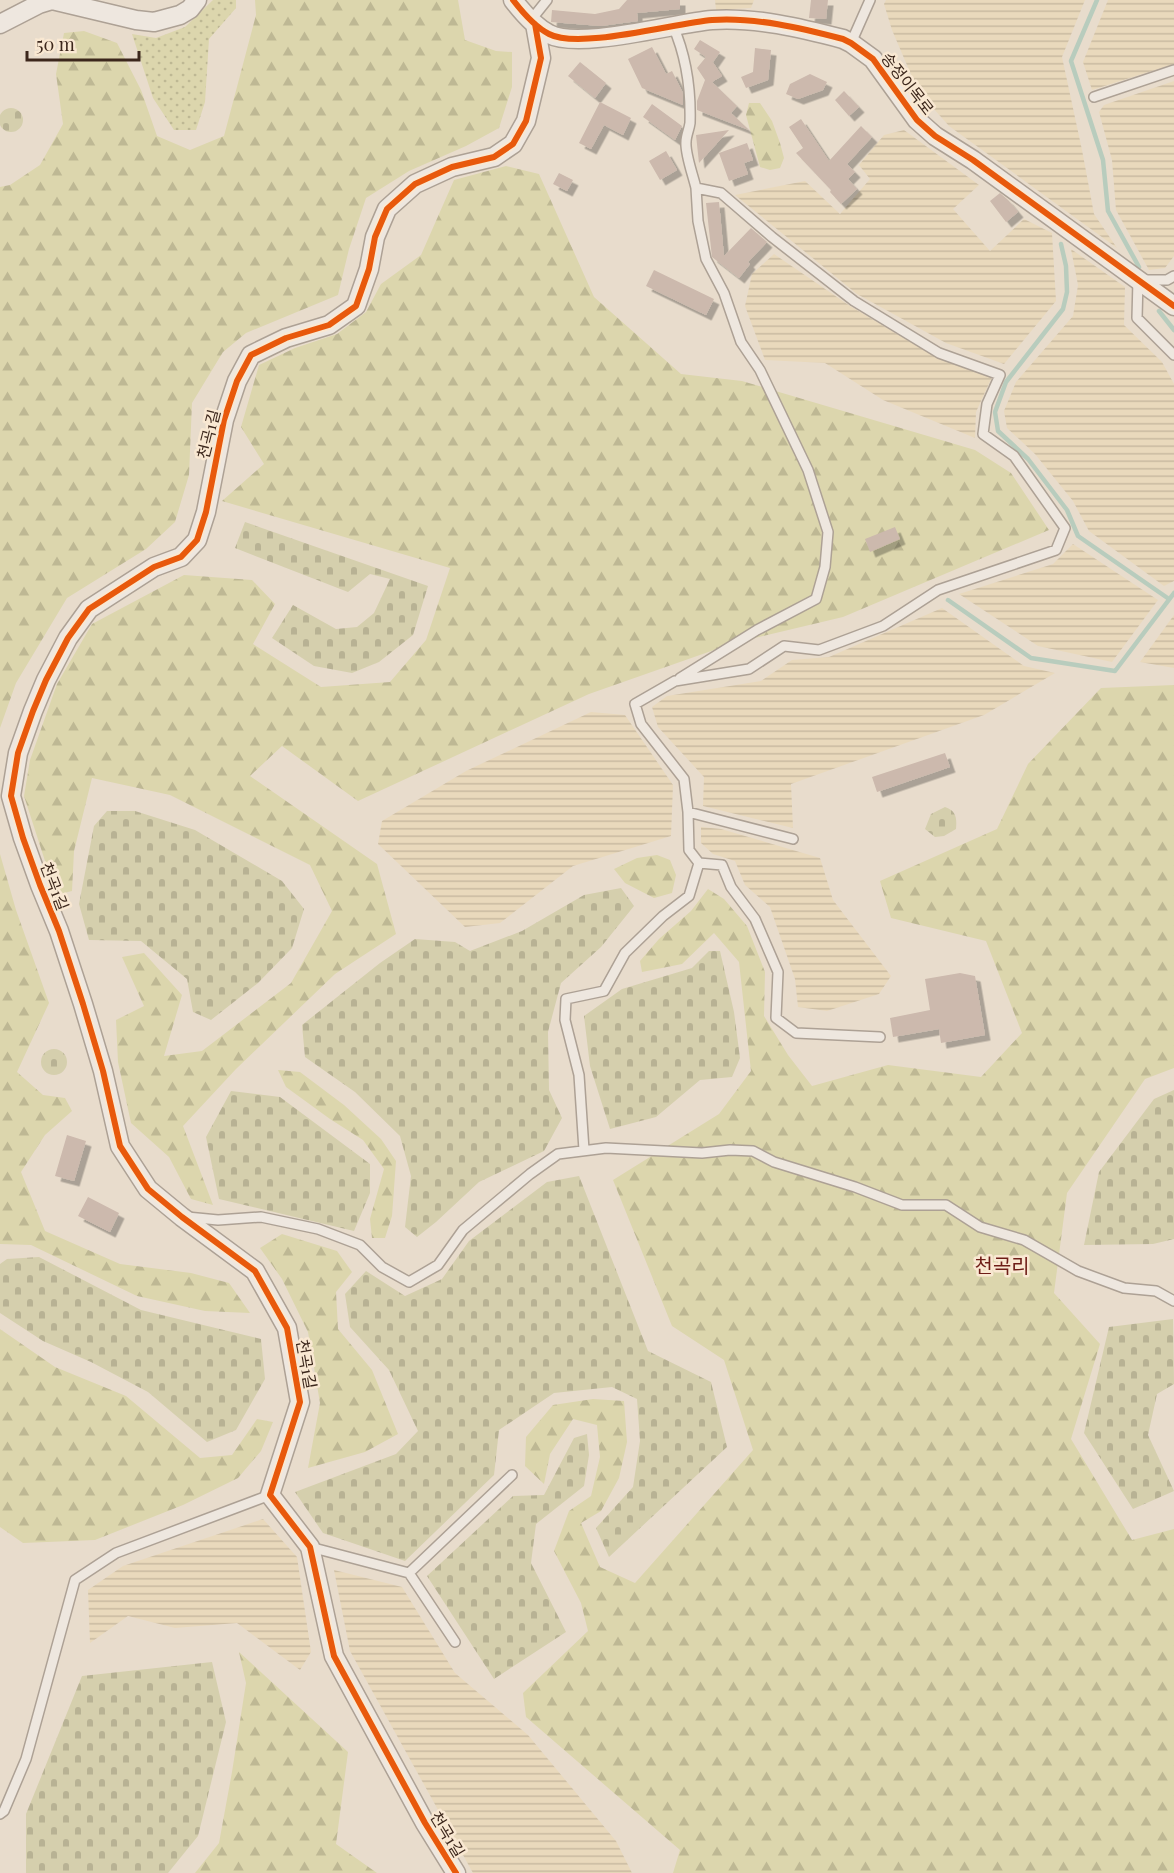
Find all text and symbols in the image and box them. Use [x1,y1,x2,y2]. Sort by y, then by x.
scale bar [27,24,140,62]
text: 50 m [36,32,75,56]
street label: 송정이목로 [877,48,939,119]
street label: 천곡1길 [192,407,224,461]
street label: 천곡1길 [36,859,74,913]
district label: 천곡리 [974,1251,1030,1278]
street label: 천곡1길 [292,1338,322,1390]
street label: 천곡1길 [426,1807,470,1861]

